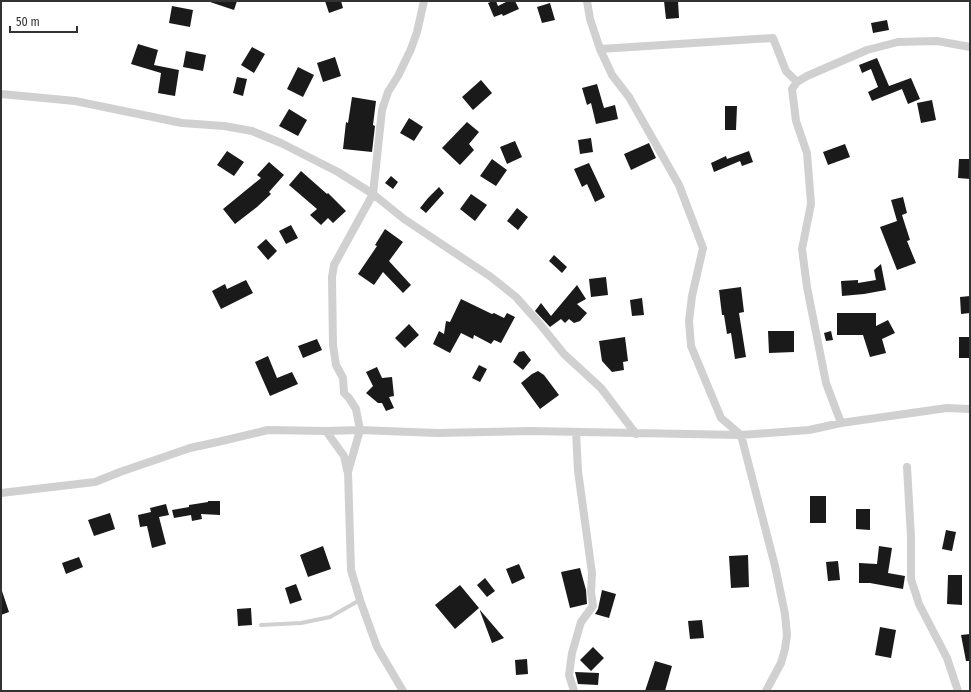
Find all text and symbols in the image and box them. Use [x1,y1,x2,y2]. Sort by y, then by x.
scale bar [10,8,77,34]
text: 50 m [16,15,40,29]

